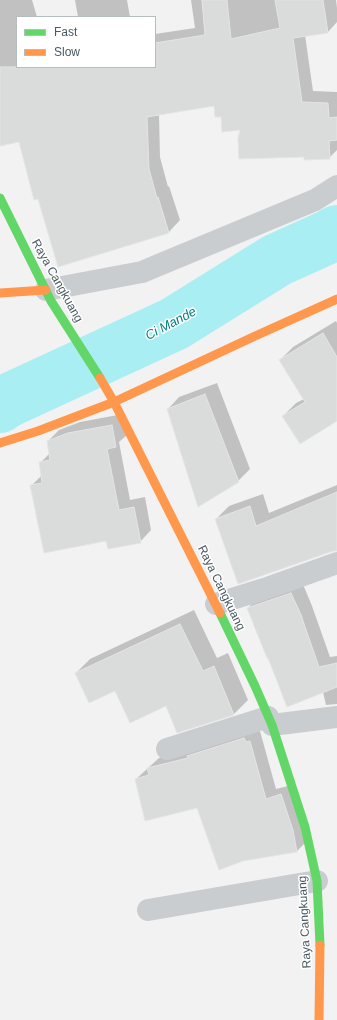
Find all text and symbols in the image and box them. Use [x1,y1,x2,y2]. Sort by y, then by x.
legend [16,16,156,68]
text: Fast [54,25,77,39]
text: Slow [54,45,80,59]
street label: Raya Cangkuang [28,237,86,325]
water label: Ci Mande [143,304,199,344]
street label: Raya Cangkuang [194,543,248,633]
street label: Raya Cangkuang [295,875,315,969]

